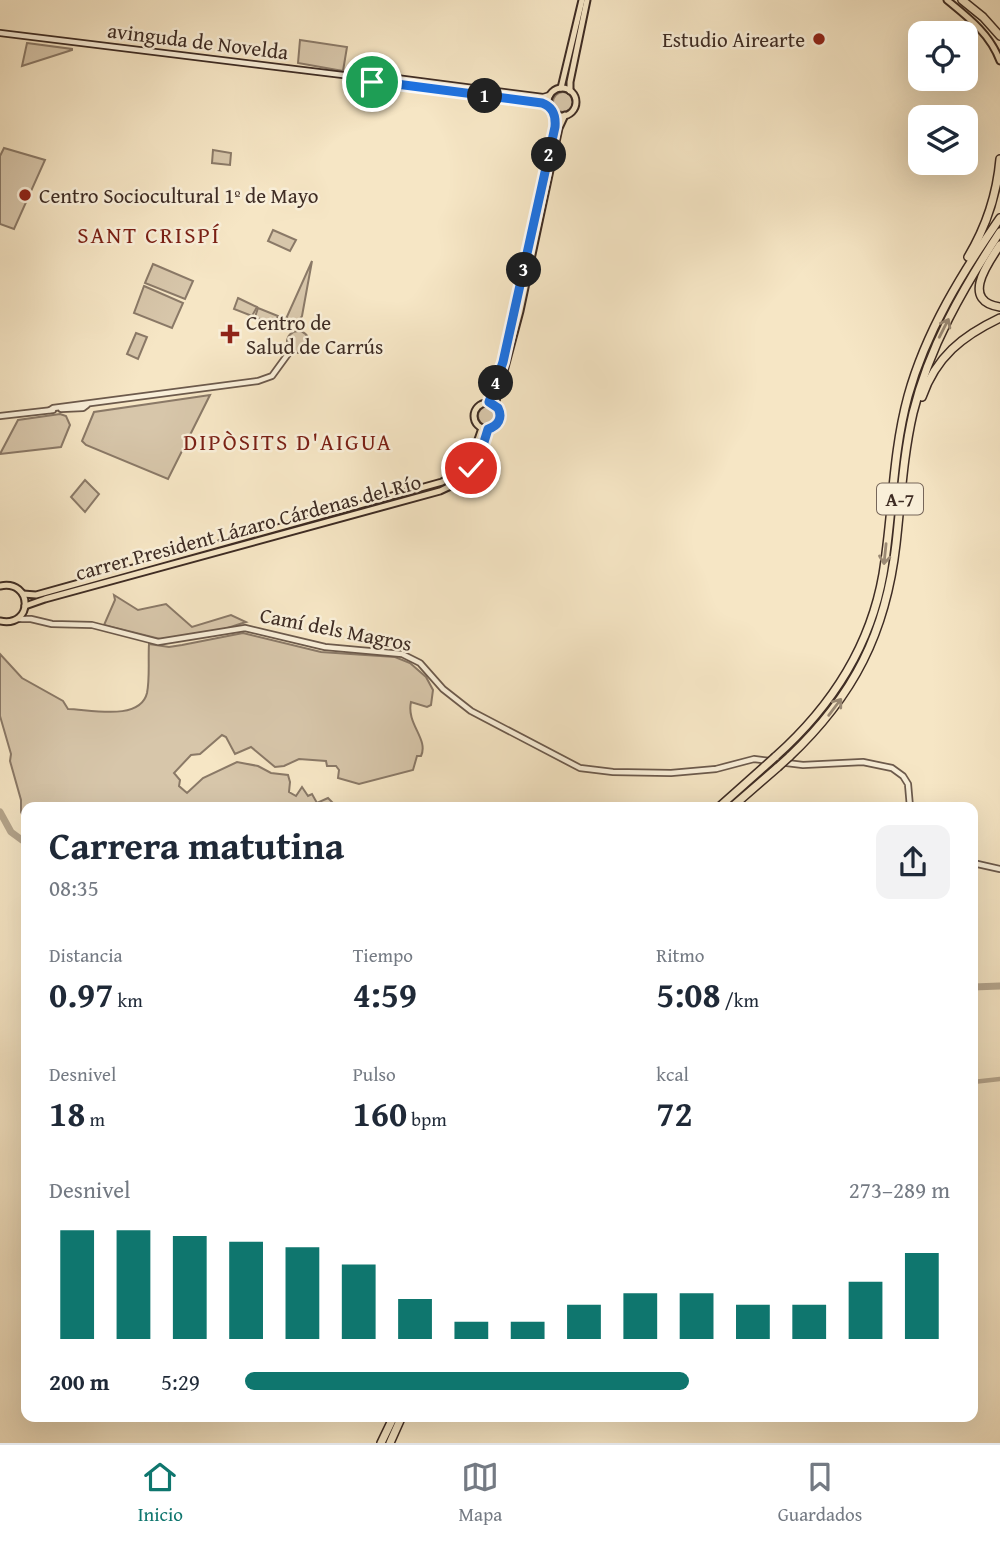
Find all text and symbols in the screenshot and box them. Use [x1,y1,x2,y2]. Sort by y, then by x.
street label: avinguda de Novelda [106,15,290,67]
map controls [908,21,978,175]
button: locate [908,21,978,91]
place label: Estudio Airearte [662,24,805,55]
marker: Estudio Airearte [811,31,827,47]
pin [342,52,402,112]
icon: arrive [353,63,391,101]
pin: 1 [468,78,503,114]
text: 1 [480,81,489,109]
button: layers [908,105,978,175]
pin: 2 [532,138,566,172]
text: 2 [544,140,553,168]
place label: Centro Sociocultural 1º de Mayo [39,180,319,211]
marker: Centro Sociocultural 1º de Mayo [17,187,33,203]
district label: SANT CRISPÍ [77,218,221,251]
pin: 3 [506,252,542,288]
text: 3 [519,255,528,283]
place label: Centro de Salud de Carrús [246,307,383,362]
one-way arrow [937,318,951,339]
marker: Centro de Salud de Carrús [220,324,240,344]
pin: 4 [478,366,514,400]
text: 4 [491,368,500,396]
district label: DIPÒSITS D'AIGUA [183,425,393,458]
pin [441,438,501,498]
icon: check [452,449,490,487]
street label: carrer President Lázaro Cárdenas del Río [72,466,424,588]
road number: A-7 [877,484,923,514]
one-way arrow [879,542,892,564]
street label: Camí dels Magros [257,599,415,659]
one-way arrow [828,698,842,717]
text: Carrera matutina [49,817,344,873]
button: share [876,825,950,899]
text: 08:35 [49,871,99,904]
text: Distancia [49,941,123,969]
text: Tiempo [353,941,413,969]
text: Ritmo [656,941,705,969]
text: 0.97 [49,969,113,1020]
text: 4:59 [353,969,417,1020]
text: 5:08 [656,969,721,1020]
text: km [113,986,143,1014]
text: /km [721,986,759,1014]
text: Desnivel [49,1060,116,1088]
text: Pulso [353,1060,396,1088]
text: kcal [656,1060,689,1088]
text: 18 [49,1088,85,1139]
text: 160 [353,1088,407,1139]
text: 72 [656,1088,693,1139]
text: m [85,1105,105,1133]
text: bpm [407,1105,447,1133]
text: Desnivel [49,1173,130,1206]
text: 273–289 m [849,1173,950,1206]
text: 200 m [49,1365,110,1398]
text: 5:29 [161,1365,200,1398]
tab: Inicio [138,1458,183,1528]
tab: Mapa [458,1458,502,1528]
tab: Guardados [778,1458,862,1528]

